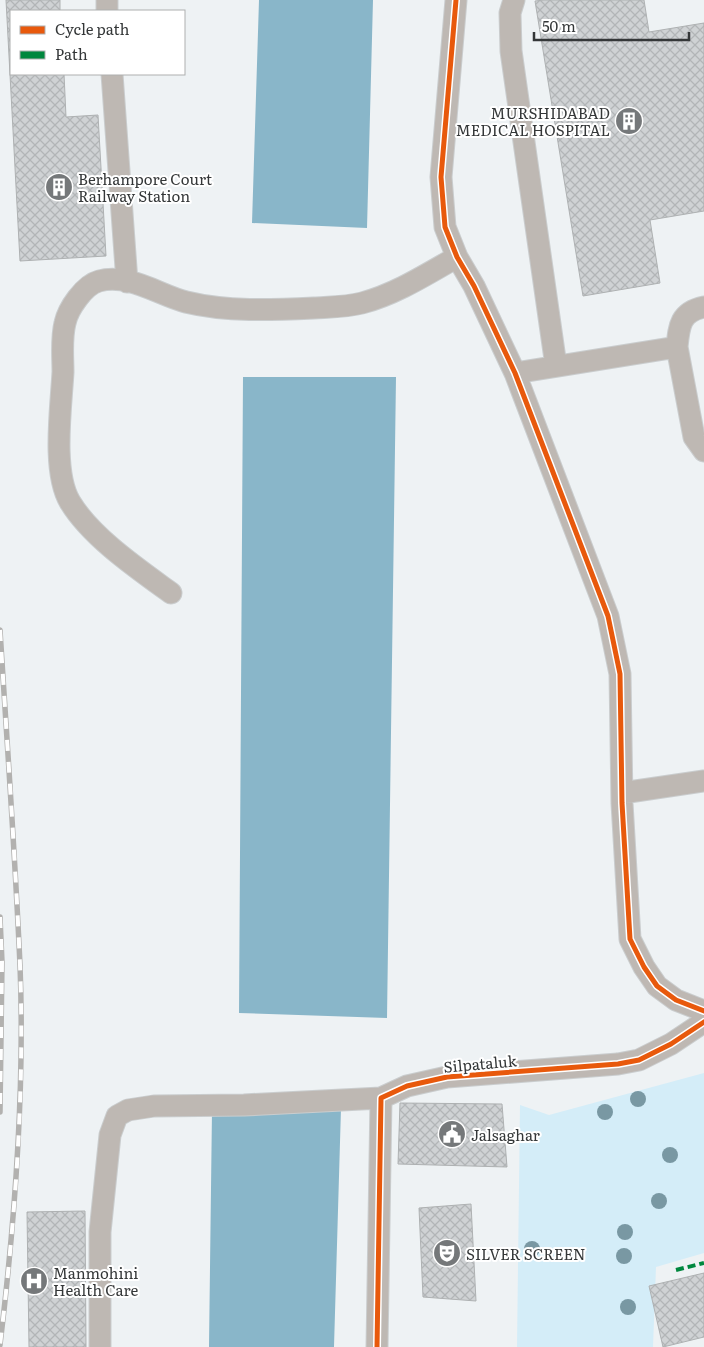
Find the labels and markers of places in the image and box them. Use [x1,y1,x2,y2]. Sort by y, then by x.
place label: MURSHIDABAD MEDICAL HOSPITAL [456,101,610,141]
building icon: MURSHIDABAD MEDICAL HOSPITAL [614,106,644,136]
place label: Berhampore Court Railway Station [78,167,212,207]
building icon: Berhampore Court Railway Station [44,172,74,202]
public building icon: Jalsaghar [437,1119,467,1149]
place label: Jalsaghar [471,1123,540,1146]
theatre icon: SILVER SCREEN [432,1238,462,1268]
place label: SILVER SCREEN [466,1242,586,1265]
place label: Manmohini Health Care [53,1261,138,1301]
hospital icon: Manmohini Health Care [19,1266,49,1296]

